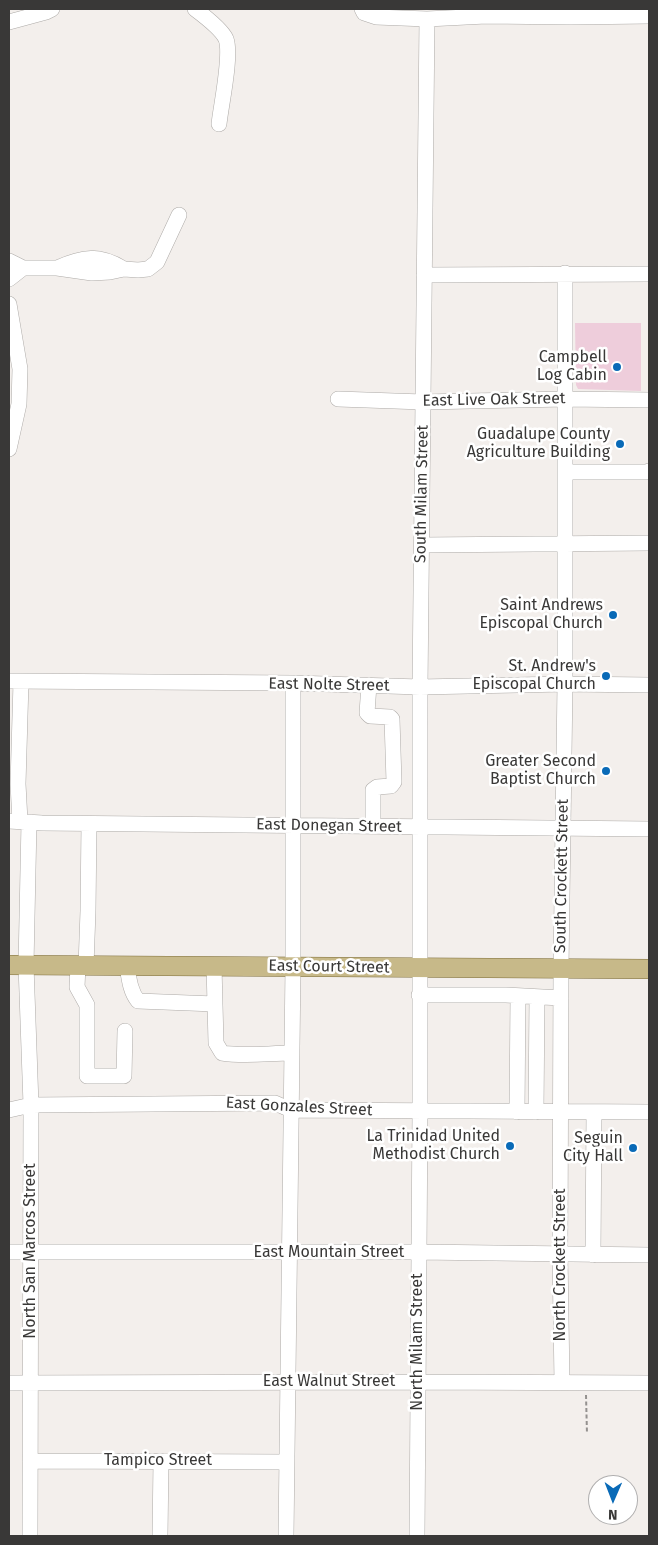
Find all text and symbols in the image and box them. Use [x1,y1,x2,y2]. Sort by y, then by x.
place label: Campbell Log Cabin [537,348,607,386]
marker: Campbell Log Cabin [611,361,623,373]
street label: East Live Oak Street [422,389,566,411]
street label: South Milam Street [411,425,433,563]
place label: Guadalupe County Agriculture Building [467,425,610,463]
marker: Guadalupe County Agriculture Building [614,438,626,450]
place label: Saint Andrews Episcopal Church [479,596,603,634]
marker: Saint Andrews Episcopal Church [607,609,619,621]
place label: St. Andrew's Episcopal Church [472,657,596,695]
marker: St. Andrew's Episcopal Church [600,670,612,682]
street label: East Nolte Street [268,674,390,696]
place label: Greater Second Baptist Church [485,752,596,790]
marker: Greater Second Baptist Church [600,765,612,777]
street label: South Crockett Street [551,799,573,953]
street label: East Donegan Street [256,815,402,837]
street label: East Court Street [268,956,390,978]
street label: East Gonzales Street [225,1094,373,1120]
place label: La Trinidad United Methodist Church [366,1127,500,1165]
place label: Seguin City Hall [563,1129,623,1167]
marker: La Trinidad United Methodist Church [504,1140,516,1152]
marker: Seguin City Hall [627,1142,639,1154]
street label: North San Marcos Street [21,1163,41,1339]
street label: North Crockett Street [551,1188,571,1342]
street label: East Mountain Street [254,1243,404,1263]
street label: North Milam Street [408,1273,428,1411]
street label: East Walnut Street [263,1372,395,1392]
street label: Tampico Street [104,1451,212,1471]
north arrow [588,1475,638,1525]
text: N [608,1506,618,1523]

